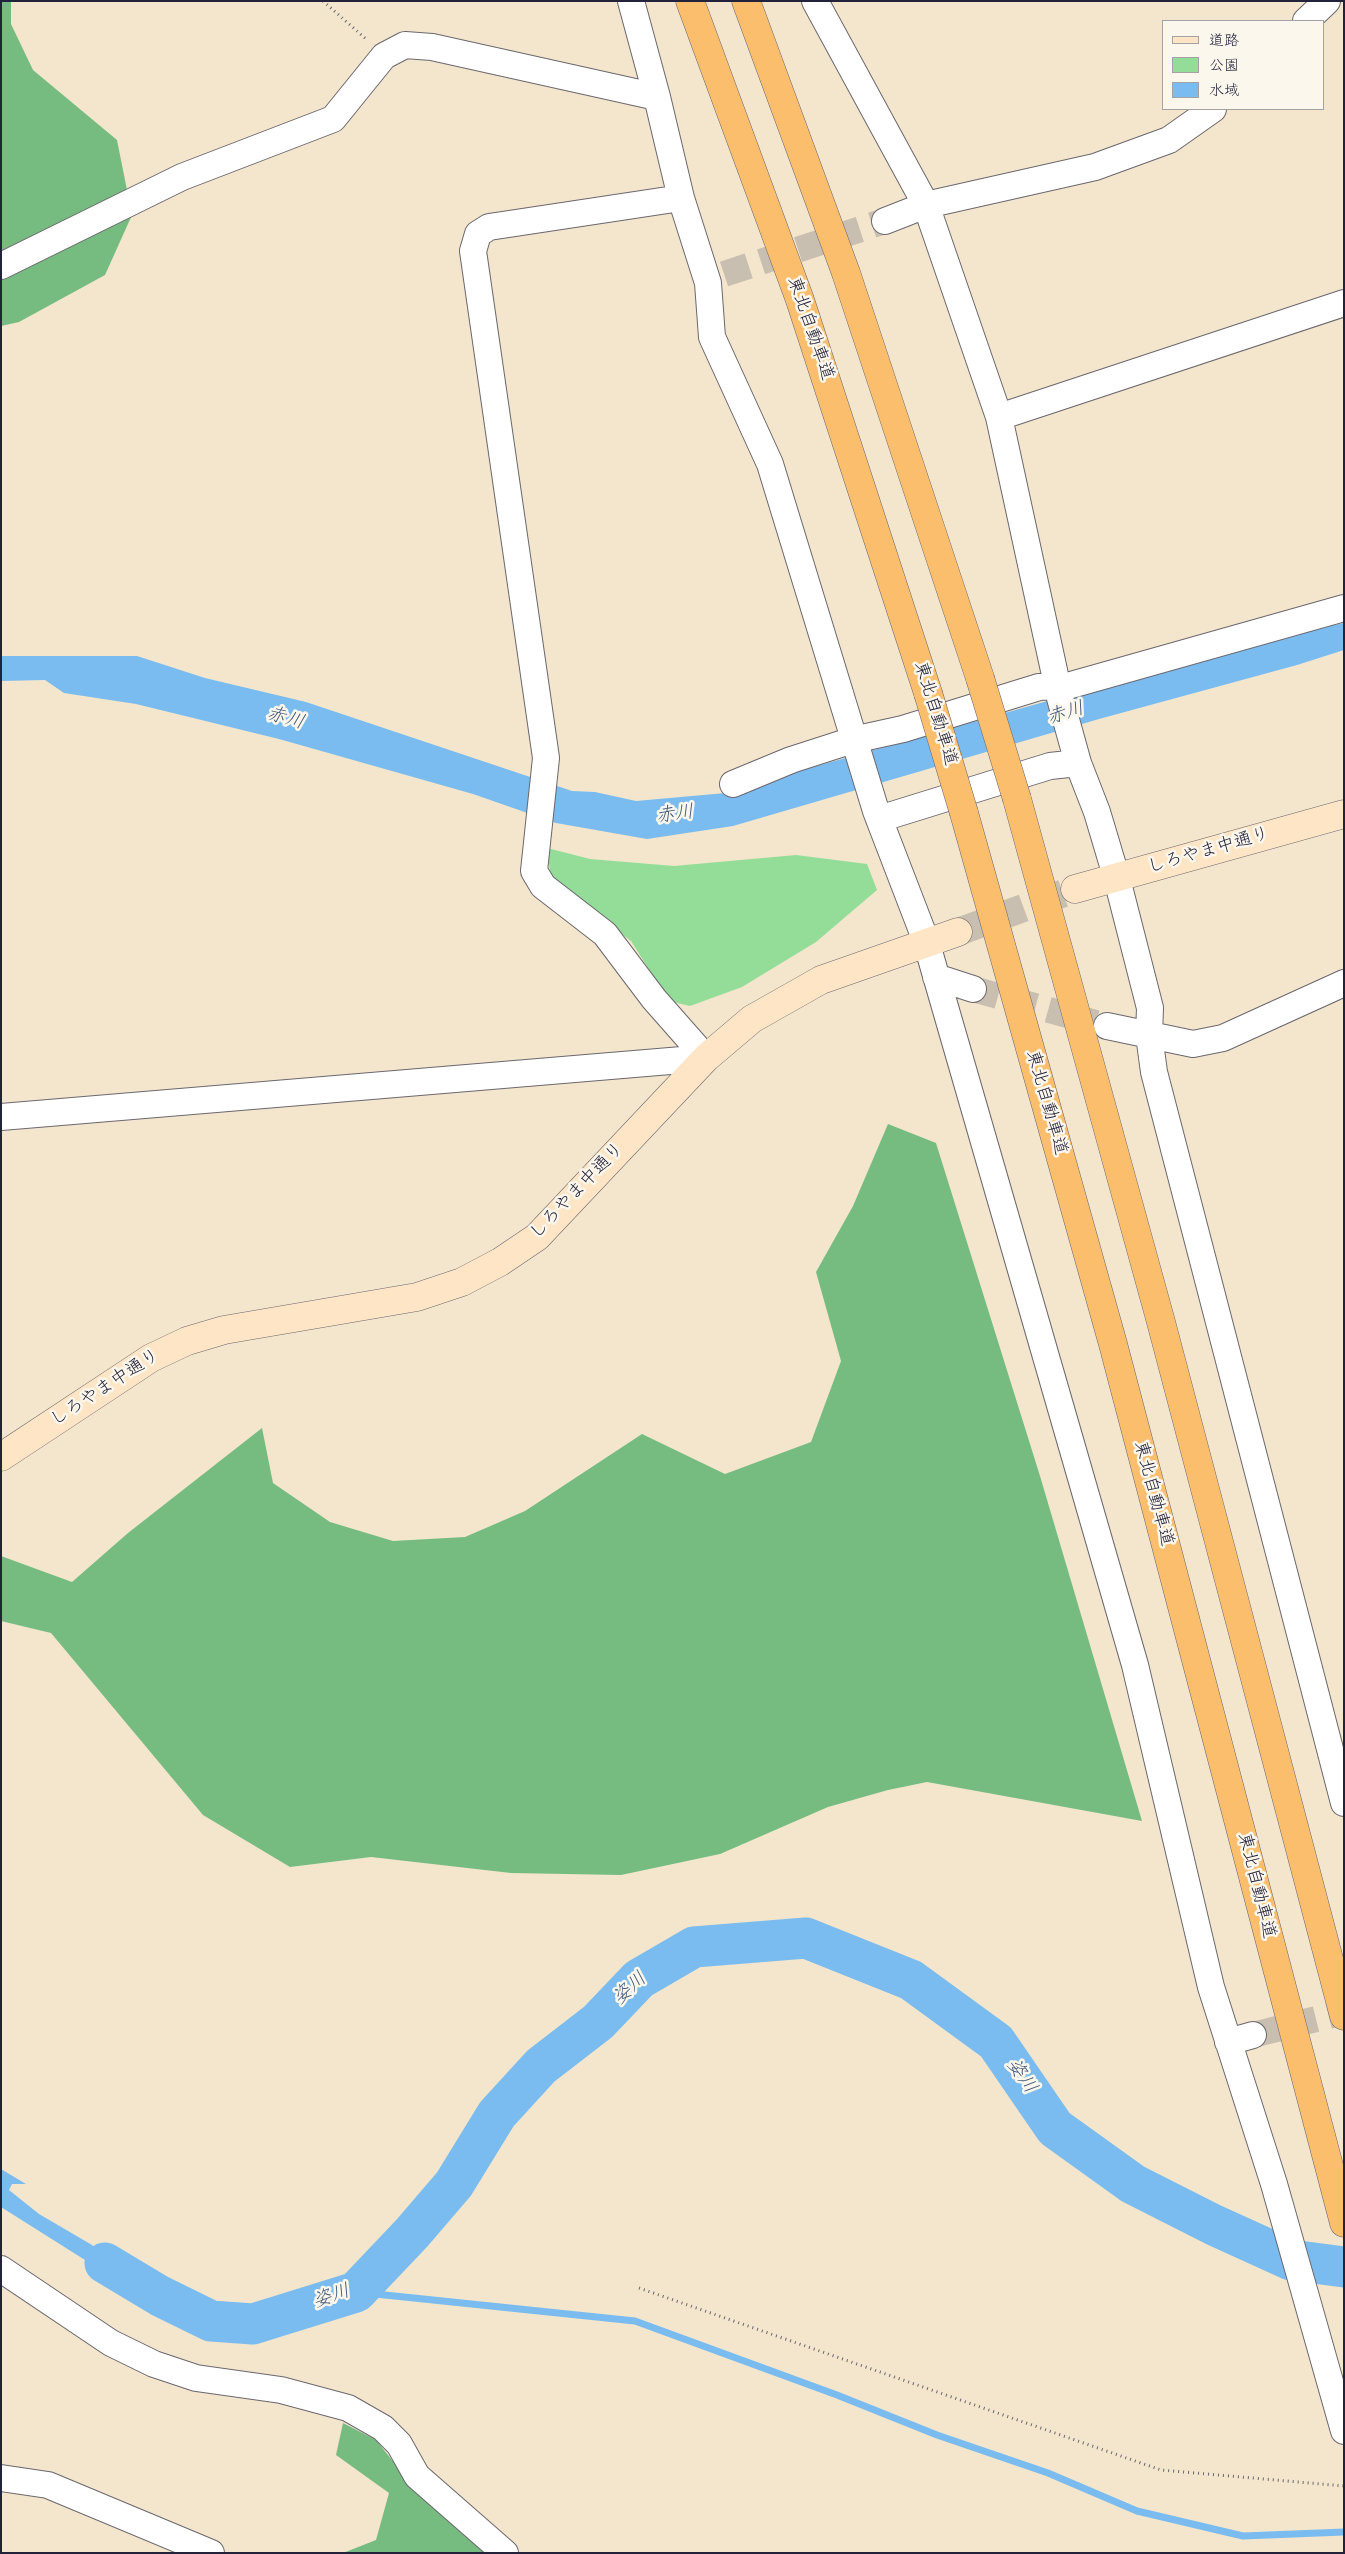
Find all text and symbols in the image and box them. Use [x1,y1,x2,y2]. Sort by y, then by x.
legend [1162,20,1325,110]
text: 道路 [1209,30,1239,52]
text: 公園 [1209,55,1239,77]
text: 水域 [1209,80,1239,102]
street label: 東北自動車道 [781,274,837,384]
street label: 東北自動車道 [908,659,960,769]
water label: 赤川 [1044,699,1088,731]
water label: 赤川 [264,704,306,736]
water label: 赤川 [655,802,695,830]
street label: しろやま中通り [1145,824,1273,880]
street label: 東北自動車道 [1020,1048,1070,1158]
street label: しろやま中通り [526,1139,630,1245]
street label: しろやま中通り [47,1346,165,1432]
street label: 東北自動車道 [1128,1439,1176,1549]
street label: 東北自動車道 [1231,1831,1279,1941]
water label: 姿川 [609,1969,653,2011]
water label: 姿川 [1000,2055,1040,2099]
water label: 姿川 [310,2281,354,2315]

